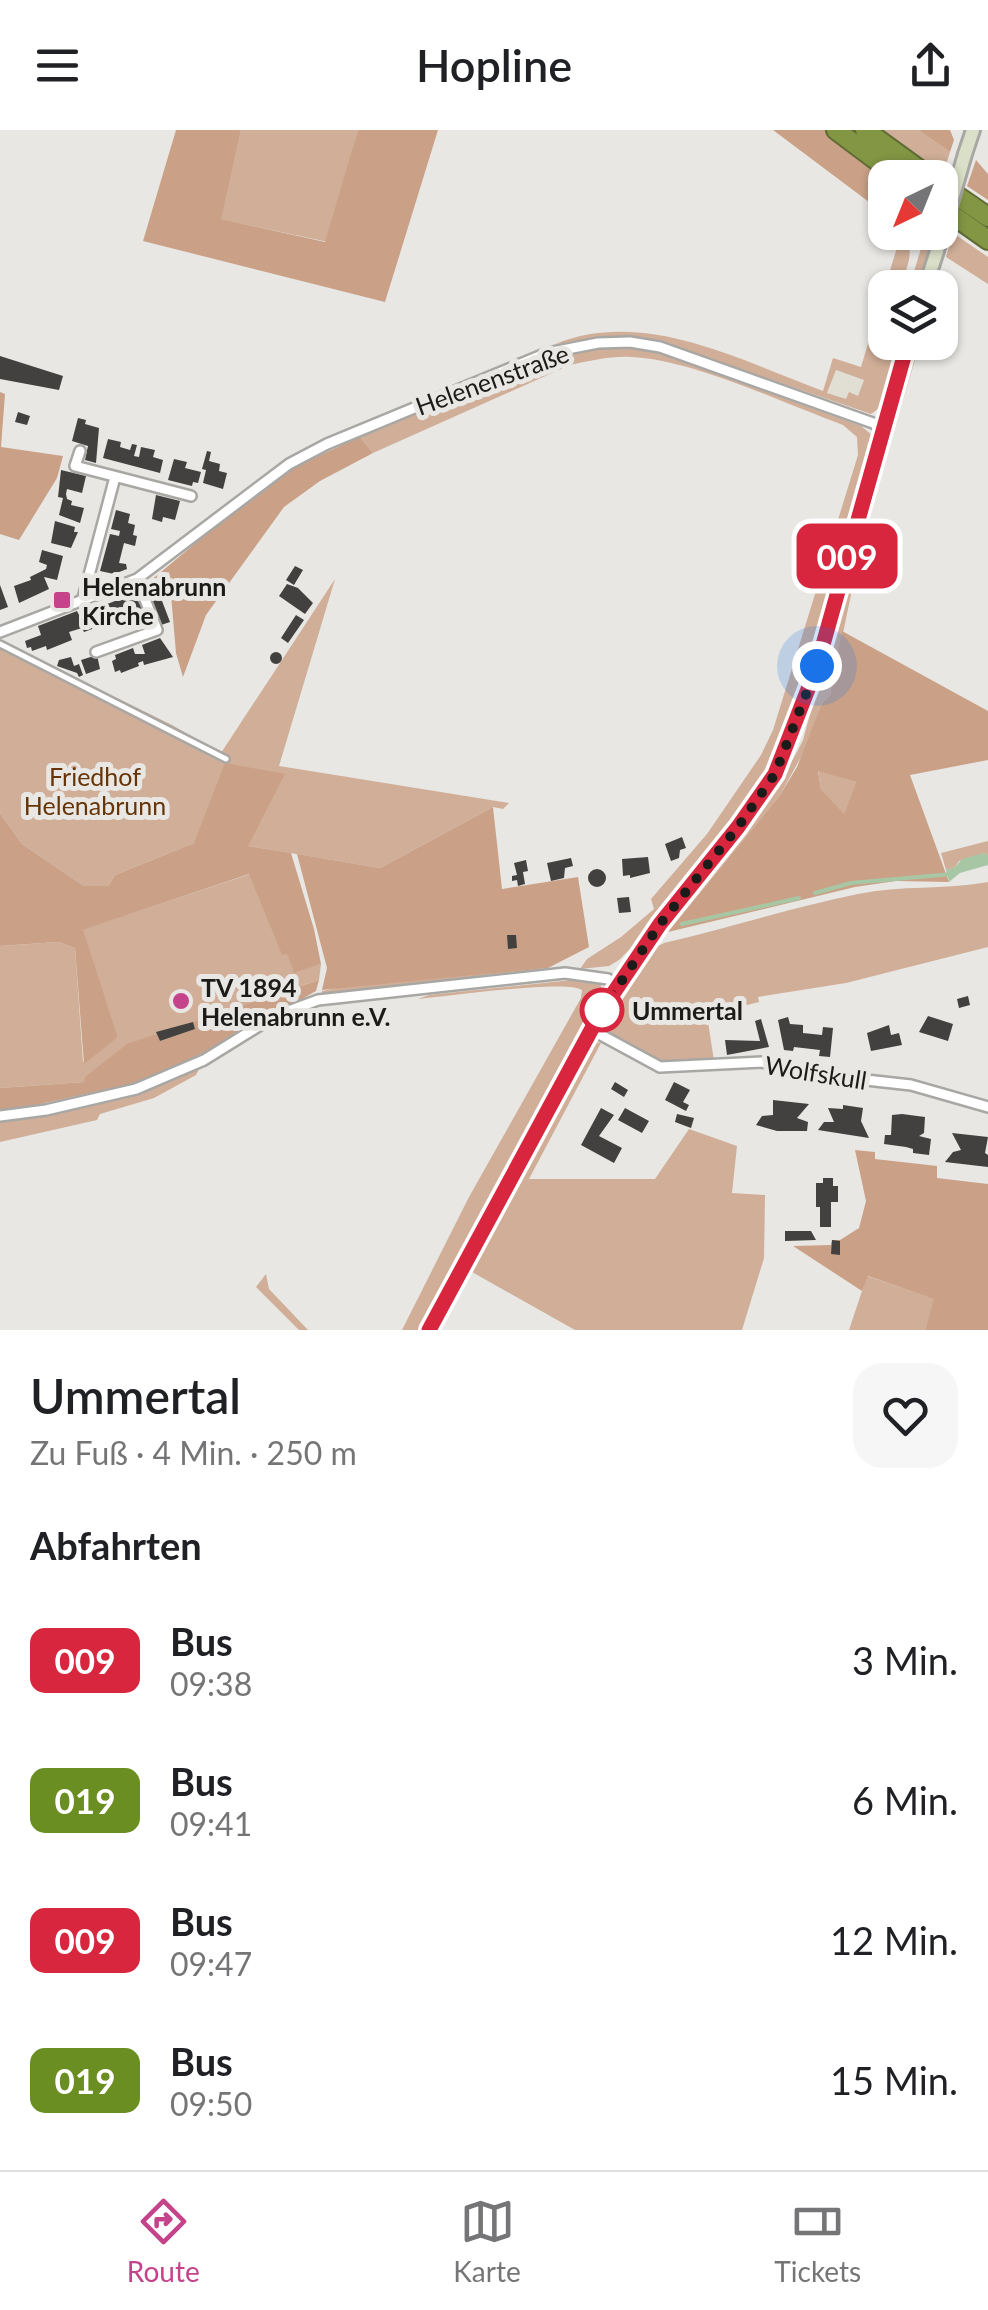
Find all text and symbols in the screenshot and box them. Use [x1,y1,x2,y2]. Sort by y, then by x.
icon: menu [30,38,85,93]
text: Hopline [416,38,572,92]
icon: share [903,38,958,93]
north arrow [868,160,958,250]
map controls [868,160,958,360]
button: layers [868,270,958,360]
street label: Helenenstraße [411,337,573,421]
line badge: 009 [790,524,904,588]
text: 009 [817,535,877,577]
place label: Helenabrunn Kirche [82,571,226,630]
marker: Helenabrunn Kirche [51,589,73,611]
your location [792,641,842,691]
park label: Friedhof Helenabrunn [24,761,166,820]
place label: TV 1894 Helenabrunn e.V. [201,972,391,1031]
marker: Ummertal [581,989,623,1031]
marker: TV 1894 Helenabrunn e.V. [170,990,192,1012]
place label: Ummertal [632,995,743,1025]
street label: Wolfskull [763,1049,869,1095]
button: heart [853,1363,958,1468]
text: Ummertal [30,1367,241,1424]
text: Zu Fuß · 4 Min. · 250 m [30,1433,357,1472]
text: Abfahrten [30,1522,202,1568]
text: Bus [170,1618,233,1664]
text: 3 Min. [852,1637,958,1683]
text: 009 [55,1639,115,1681]
text: 09:38 [170,1664,252,1703]
text: Bus [170,1758,233,1804]
text: 6 Min. [852,1777,958,1823]
text: 019 [55,1779,115,1821]
text: 09:41 [170,1804,252,1843]
text: Bus [170,1898,233,1944]
text: 12 Min. [830,1917,958,1963]
text: 009 [55,1919,115,1961]
text: 09:47 [170,1944,252,1983]
text: Bus [170,2038,233,2084]
text: 15 Min. [830,2057,958,2103]
text: 019 [55,2059,115,2101]
text: 09:50 [170,2084,252,2123]
tab: Route [127,2194,200,2288]
tab: Karte [453,2194,521,2288]
tab: Tickets [774,2194,861,2288]

